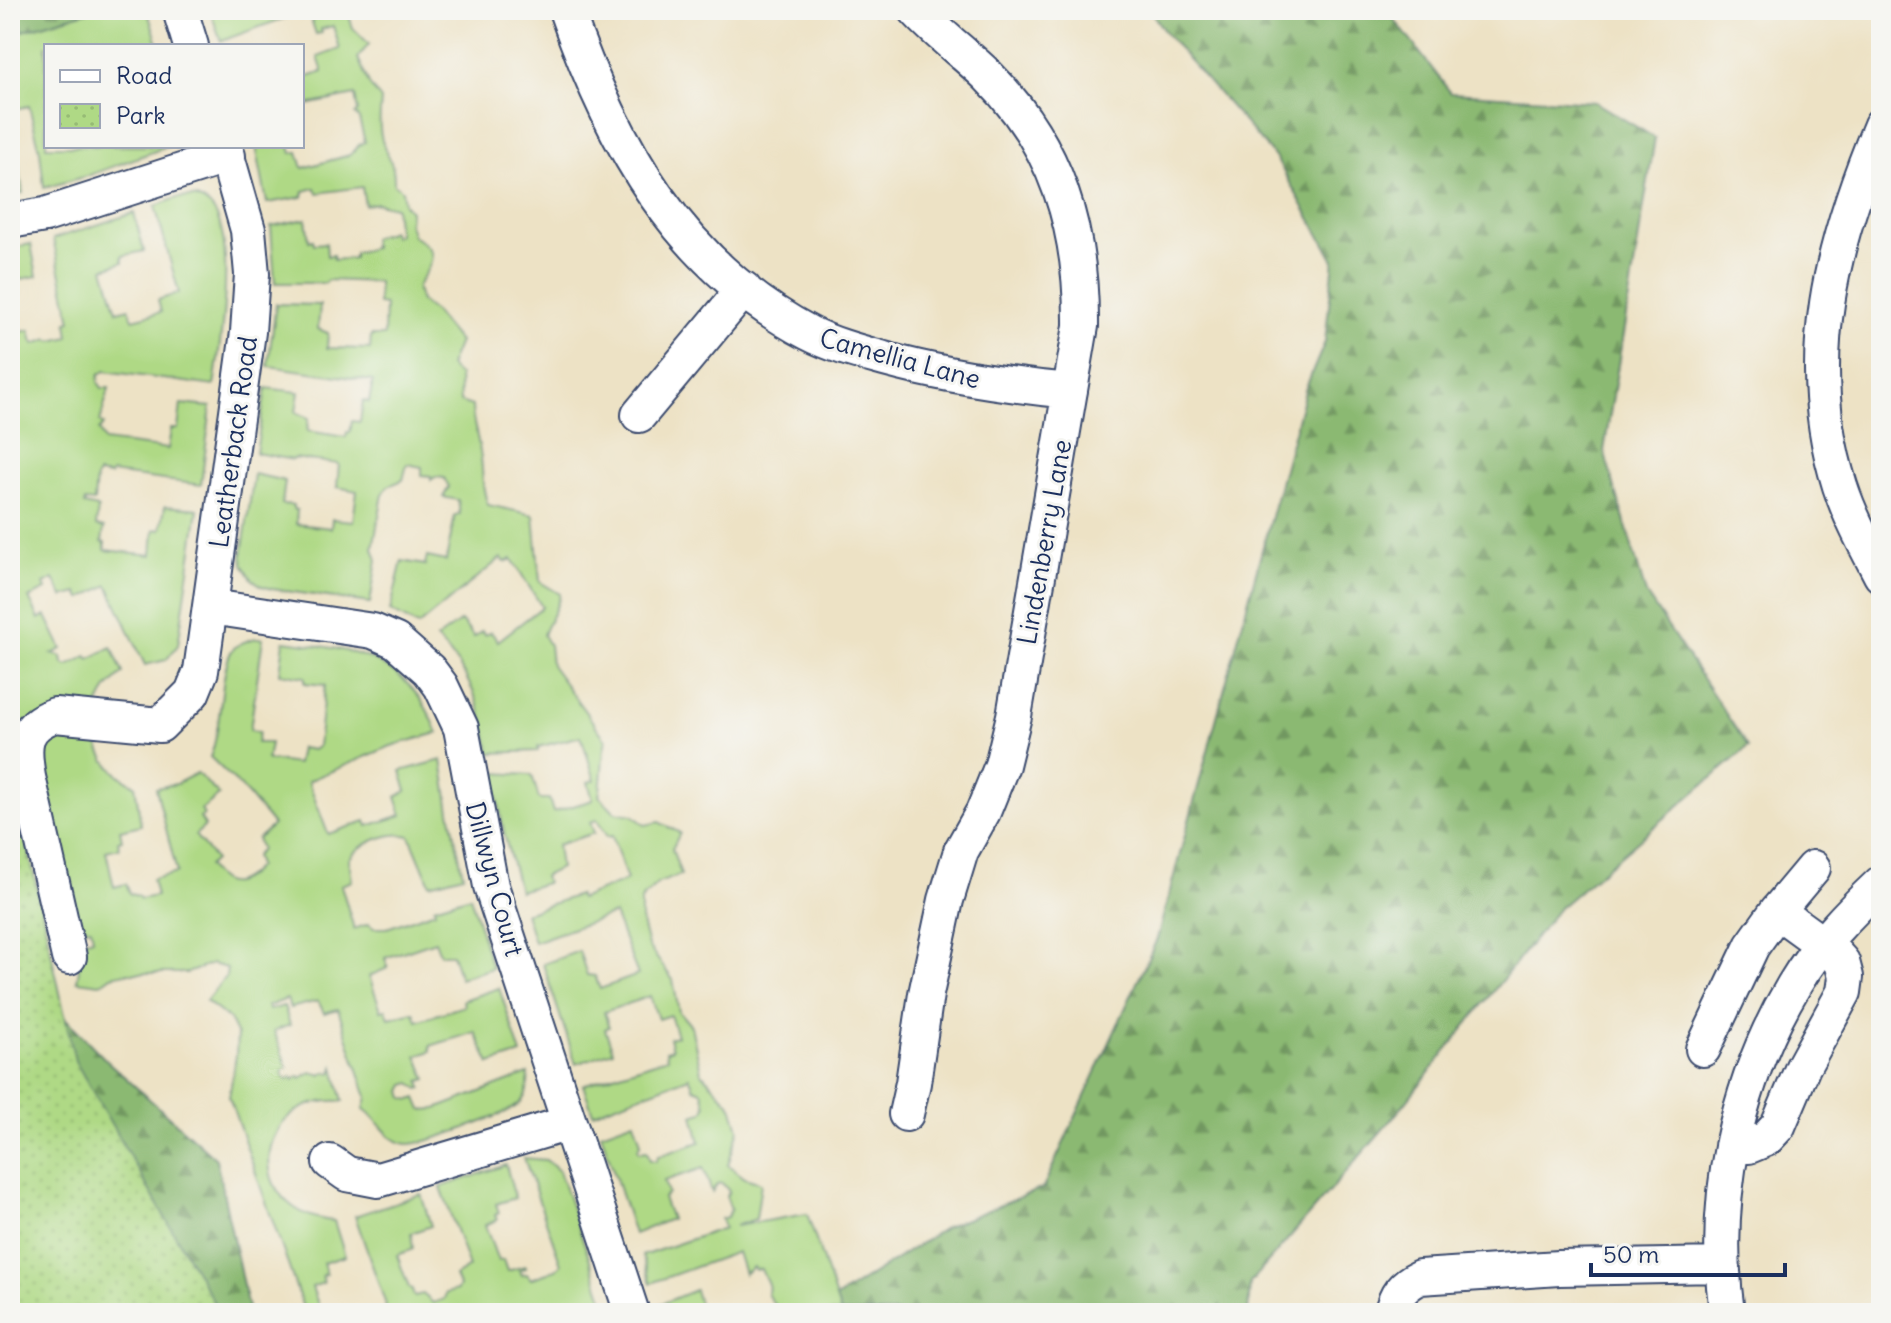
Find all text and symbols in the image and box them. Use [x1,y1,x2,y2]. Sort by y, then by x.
legend [44,44,304,148]
text: Road [116,60,172,90]
text: Park [116,100,166,130]
street label: Camellia Lane [816,321,984,395]
street label: Leatherback Road [202,334,264,550]
street label: Lindenberry Lane [1010,437,1078,647]
street label: Dillwyn Court [459,798,531,960]
scale bar [1591,1227,1785,1277]
text: 50 m [1603,1239,1659,1269]

